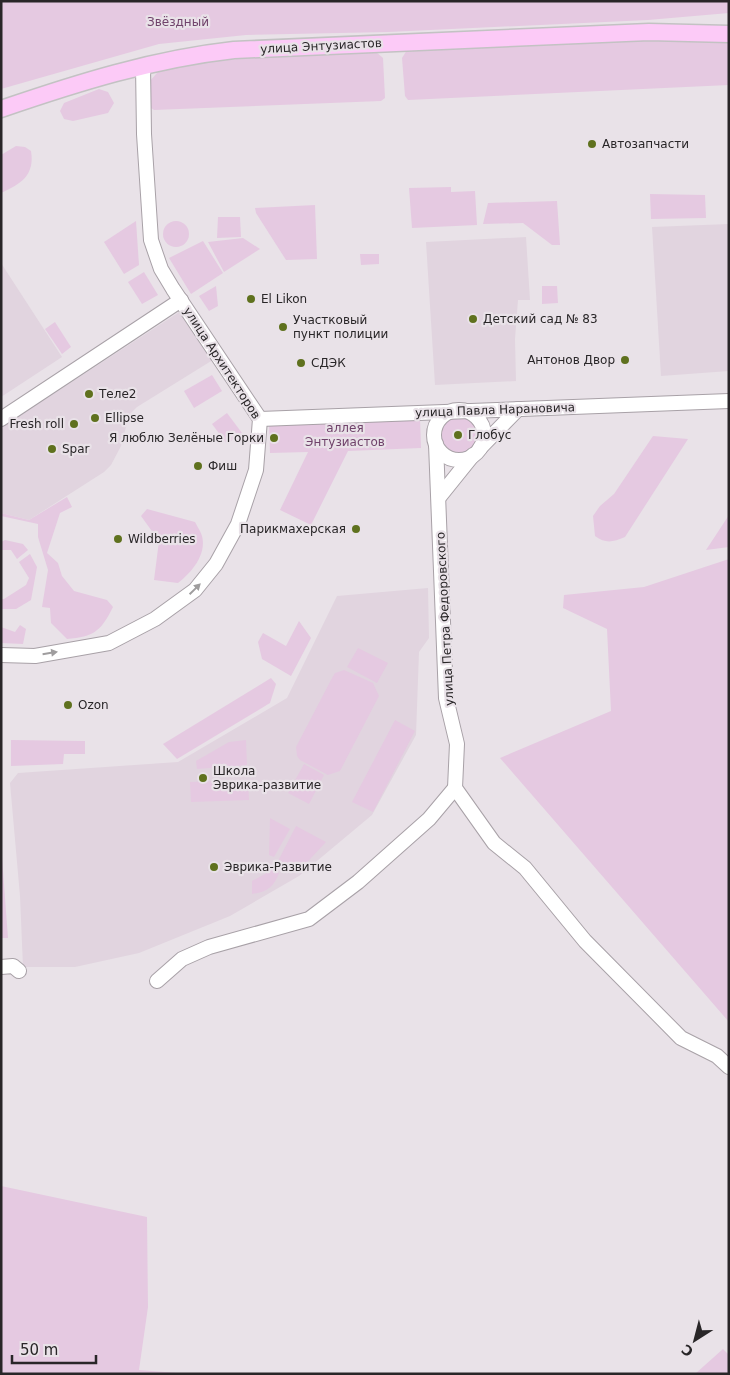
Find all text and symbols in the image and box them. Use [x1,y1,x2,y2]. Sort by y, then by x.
park label: Звёздный [147,15,209,29]
street label: улица Энтузиастов [260,36,382,56]
place label: Автозапчасти [602,137,689,151]
marker: Автозапчасти [586,138,598,150]
place label: El Likon [261,292,307,306]
marker: El Likon [245,293,257,305]
street label: улица Архитекторов [181,304,263,422]
place label: Детский сад № 83 [483,312,598,326]
place label: Участковый пункт полиции [293,313,388,341]
marker: Детский сад № 83 [467,313,479,325]
marker: Участковый пункт полиции [277,321,289,333]
place label: Антонов Двор [527,353,615,367]
marker: Антонов Двор [619,354,631,366]
place label: СДЭК [311,356,346,370]
marker: СДЭК [295,357,307,369]
place label: Теле2 [98,387,136,401]
marker: Теле2 [83,388,95,400]
street label: улица Павла Нарановича [415,400,575,420]
place label: Ellipse [105,411,144,425]
marker: Ellipse [89,412,101,424]
place label: Fresh roll [10,417,64,431]
marker: Fresh roll [68,418,80,430]
park label: аллея Энтузиастов [305,421,385,449]
place label: Глобус [468,428,511,442]
marker: Глобус [452,429,464,441]
place label: Я люблю Зелёные Горки [109,431,264,445]
marker: Я люблю Зелёные Горки [268,432,280,444]
place label: Spar [62,442,90,456]
marker: Spar [46,443,58,455]
place label: Фиш [208,459,237,473]
marker: Фиш [192,460,204,472]
place label: Парикмахерская [240,522,346,536]
marker: Парикмахерская [350,523,362,535]
place label: Wildberries [128,532,196,546]
street label: улица Петра Федоровского [433,532,457,706]
marker: Wildberries [112,533,124,545]
one-way arrow [189,583,201,595]
one-way arrow [42,649,58,657]
place label: Ozon [78,698,109,712]
marker: Ozon [62,699,74,711]
place label: Школа Эврика-развитие [213,764,321,792]
marker: Школа Эврика-развитие [197,772,209,784]
place label: Эврика-Развитие [224,860,332,874]
marker: Эврика-Развитие [208,861,220,873]
north arrow [670,1315,720,1365]
scale bar [12,1332,96,1364]
text: 50 m [20,1341,58,1359]
text: С [678,1341,696,1360]

